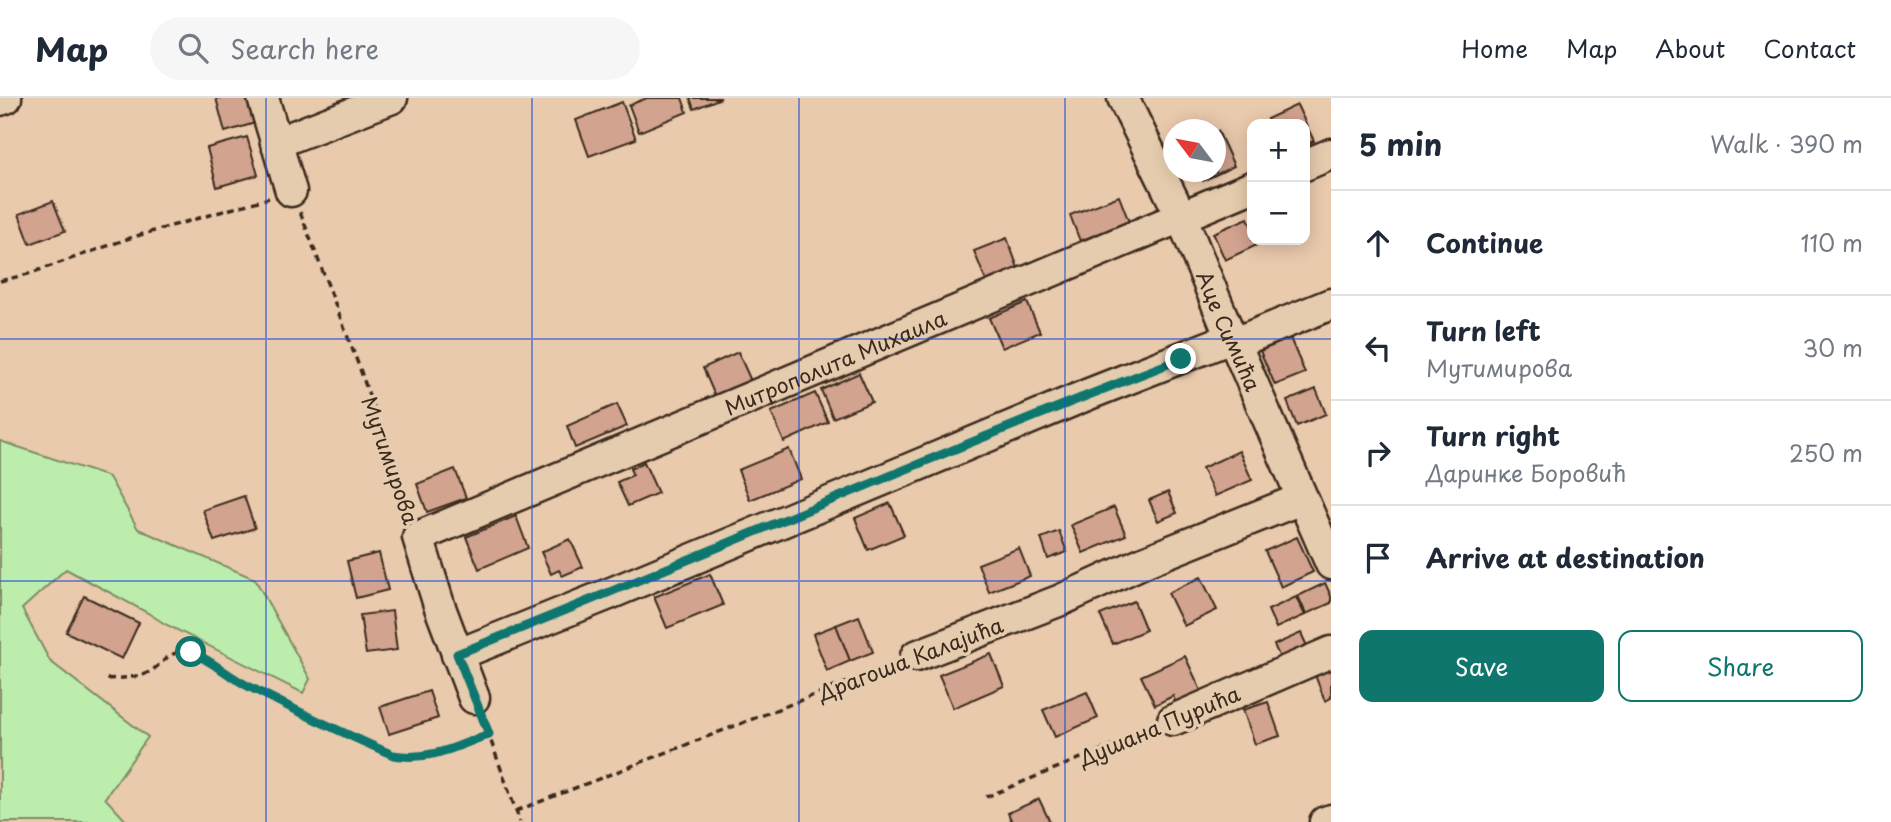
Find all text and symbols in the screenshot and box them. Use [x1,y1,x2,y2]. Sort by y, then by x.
search box [150,17,640,80]
text: Map [35,23,108,73]
icon: search [174,29,212,67]
text: Search here [230,29,379,68]
text: Home [1461,30,1528,66]
text: Map [1566,30,1617,66]
text: About [1655,30,1725,66]
text: Contact [1763,30,1856,66]
north arrow [1163,119,1226,182]
map controls [1247,119,1310,245]
button: + [1247,119,1310,182]
text: 5 min [1359,121,1442,166]
text: Walk · 390 m [1710,126,1863,161]
button: − [1247,182,1310,245]
text: Continue [1426,223,1543,262]
icon: ahead [1359,224,1397,262]
text: 110 m [1801,225,1863,260]
street label: Аце Симића [1189,265,1270,397]
street label: Митрополита Михаила [719,301,952,423]
text: Turn left [1426,311,1541,350]
icon: left [1359,329,1397,367]
text: 30 m [1802,330,1863,365]
route end [1165,343,1196,374]
text: Мутимирова [1426,350,1572,385]
street label: Мутимирова [354,392,428,528]
text: Turn right [1426,416,1560,455]
icon: right [1359,434,1397,472]
text: 250 m [1789,435,1863,470]
text: Даринке Боровић [1426,455,1626,490]
text: Arrive at destination [1426,538,1705,577]
icon: arrive [1359,539,1397,577]
street label: Драгоша Калајића [812,608,1008,708]
button: Save [1359,630,1604,702]
button: Share [1618,630,1863,702]
route start [175,636,206,667]
street label: Душана Пурића [1073,676,1245,774]

